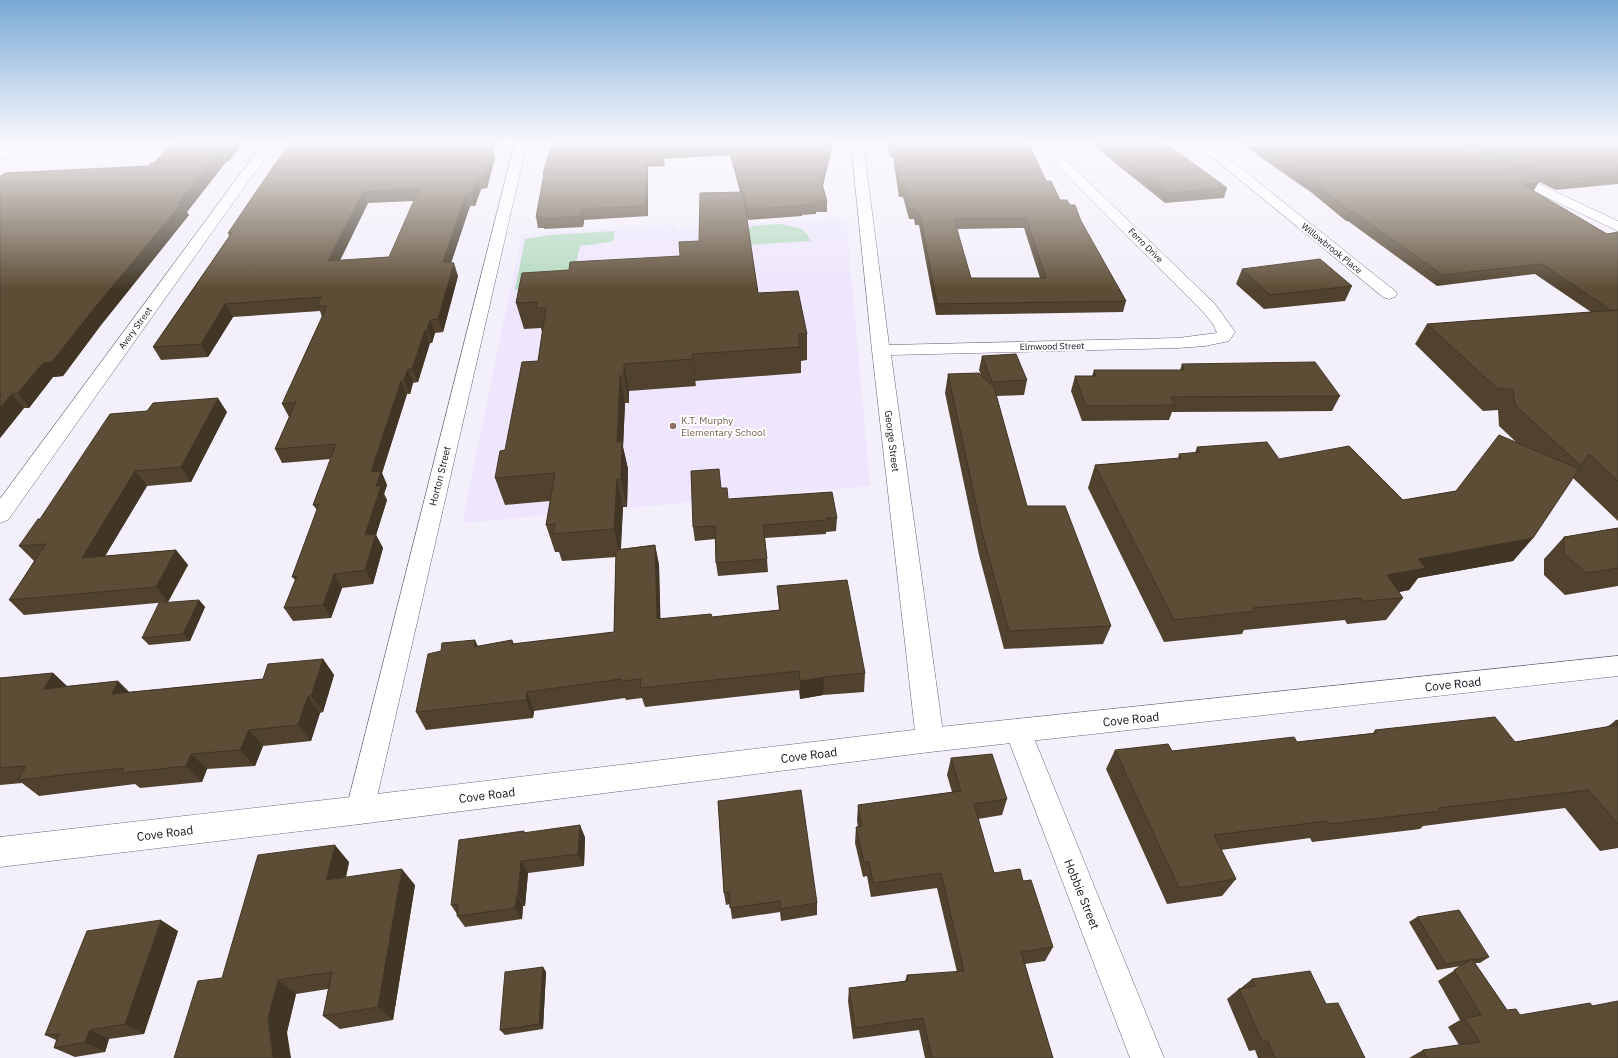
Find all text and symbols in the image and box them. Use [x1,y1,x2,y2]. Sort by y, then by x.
street label: Willowbrook Place [1300,220,1364,276]
street label: Ferro Drive [1126,225,1166,265]
street label: Avery Street [116,305,154,351]
street label: Elmwood Street [1020,340,1084,352]
street label: George Street [882,409,902,473]
place label: K.T. Murphy Elementary School [681,414,766,439]
marker: K.T. Murphy Elementary School [668,421,678,431]
street label: Horton Street [426,444,454,507]
street label: Cove Road [1424,674,1482,694]
street label: Cove Road [1102,709,1160,729]
street label: Cove Road [780,744,838,766]
street label: Cove Road [458,784,516,806]
street label: Cove Road [136,822,194,844]
street label: Hobbie Street [1061,857,1103,931]

